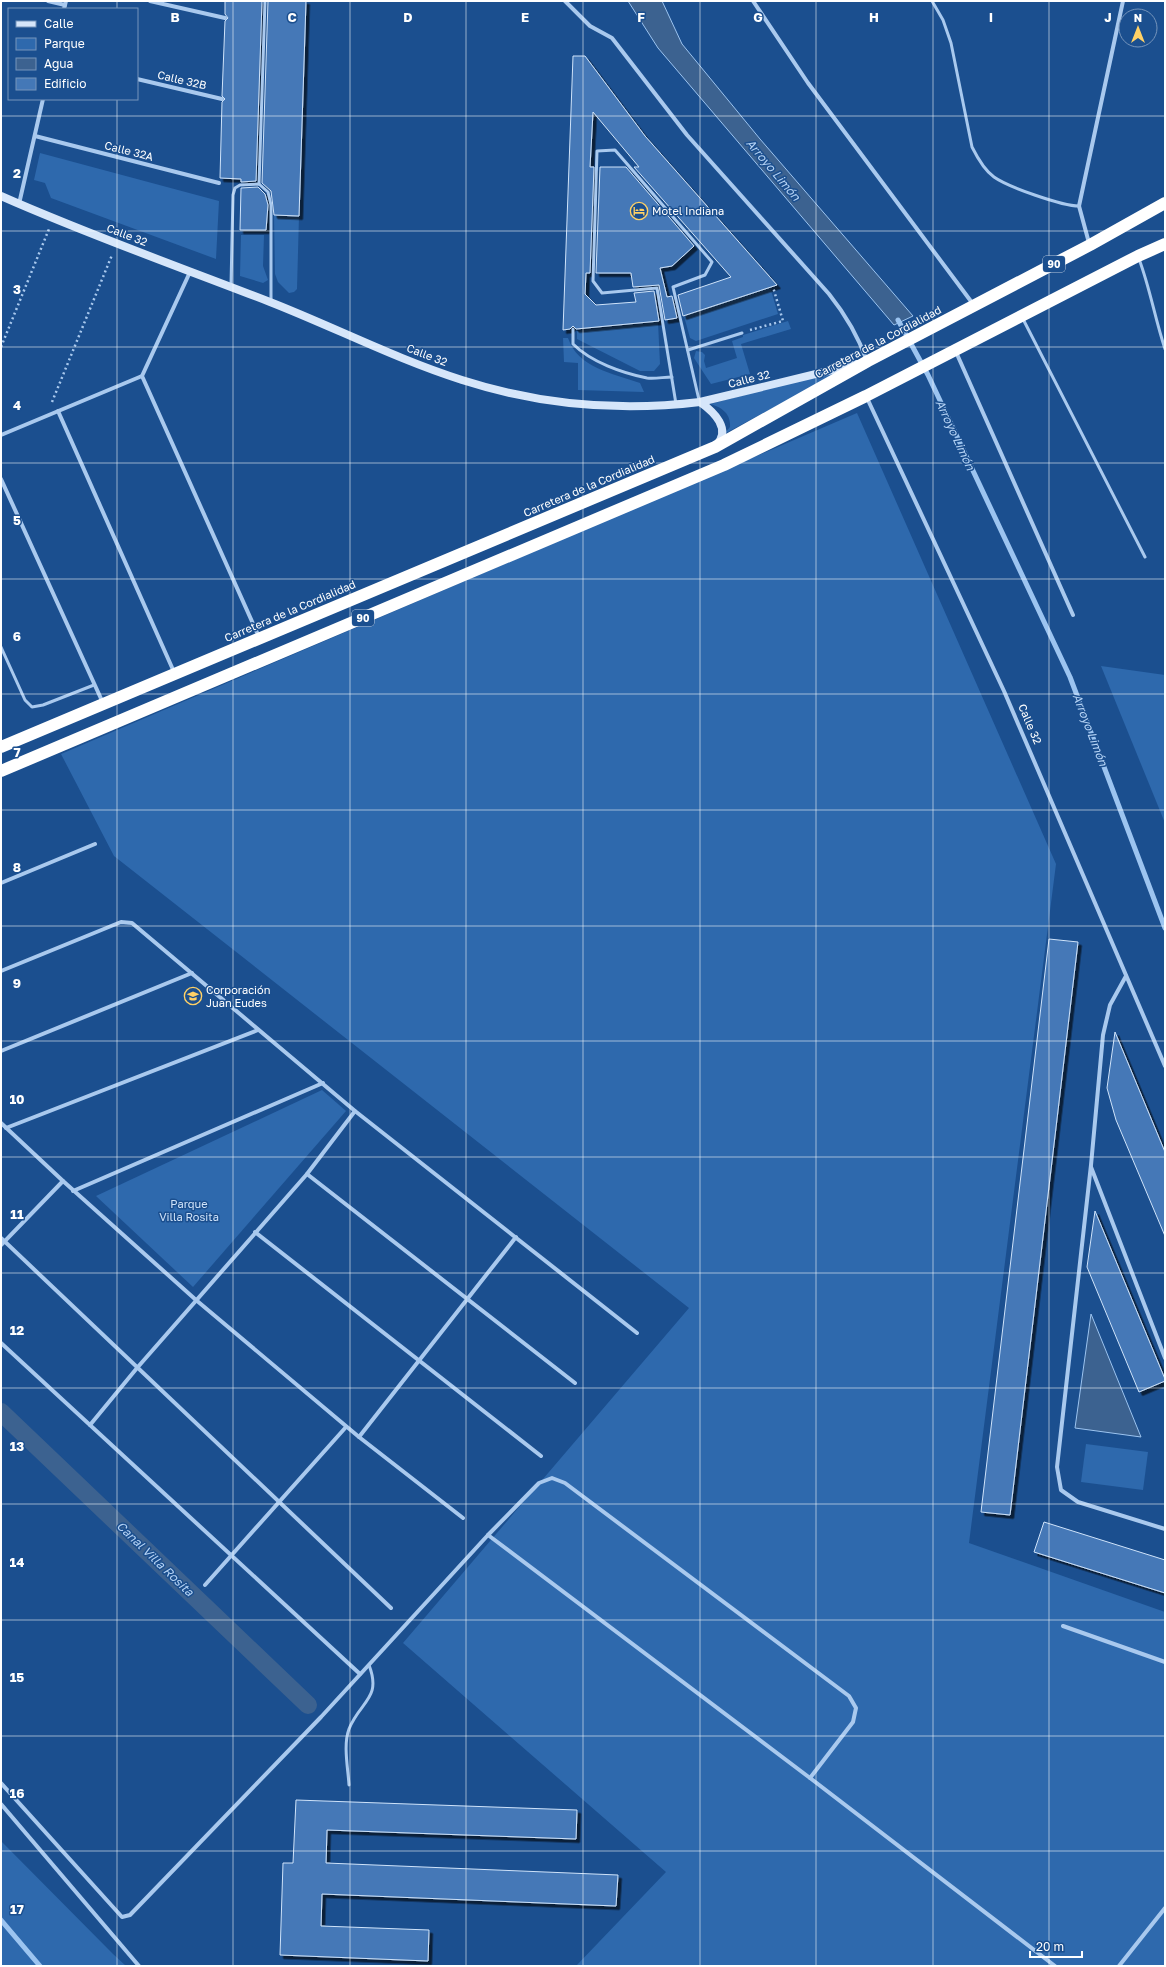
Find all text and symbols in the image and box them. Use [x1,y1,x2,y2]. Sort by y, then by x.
legend [8,8,138,100]
north arrow [1118,8,1158,48]
text: B [170,9,180,25]
text: C [287,9,297,25]
text: D [403,9,413,25]
text: E [521,9,529,25]
text: F [637,9,645,25]
text: G [753,9,763,25]
text: H [869,9,879,25]
text: I [989,9,993,25]
text: J [1104,9,1112,25]
text: N [1134,11,1142,24]
text: Calle [44,16,74,31]
text: Parque [44,36,85,51]
text: Agua [44,56,73,71]
street label: Calle 32B [156,68,208,91]
text: Edificio [44,76,86,91]
water label: Arroyo Limón [743,136,804,204]
street label: Calle 32A [103,138,156,163]
text: 2 [13,165,21,181]
hotel icon: Motel Indiana [629,201,649,221]
place label: Motel Indiana [652,204,724,217]
street label: Calle 32 [105,221,149,248]
road number: 90 [1043,256,1065,272]
text: 3 [13,281,21,297]
street label: Carretera de la Cordialidad [812,303,943,380]
street label: Calle 32 [405,341,449,368]
street label: Calle 32 [727,367,771,390]
text: 4 [13,397,21,413]
water label: Arroyo Limón [933,397,979,473]
street label: Carretera de la Cordialidad [521,452,656,519]
text: 5 [13,512,21,528]
street label: Carretera de la Cordialidad [222,577,357,644]
road number: 90 [352,610,374,626]
text: 6 [13,628,21,644]
water label: Arroyo Limón [1070,692,1111,769]
street label: Calle 32 [1016,702,1045,746]
text: 7 [13,744,21,760]
text: 8 [13,859,21,875]
text: 9 [13,975,21,991]
place label: Corporación Juan Eudes [206,983,270,1009]
school or university icon: Corporación Juan Eudes [183,986,203,1006]
text: 10 [9,1091,25,1107]
park label: Parque Villa Rosita [159,1197,219,1223]
text: 11 [10,1206,24,1222]
text: 12 [10,1322,24,1338]
text: 13 [10,1438,24,1454]
water label: Canal Villa Rosita [114,1518,198,1600]
text: 14 [10,1554,24,1570]
text: 15 [10,1669,24,1685]
text: 16 [10,1785,24,1801]
text: 17 [10,1901,24,1917]
scale bar [1030,1933,1082,1959]
text: 20 m [1036,1939,1064,1954]

